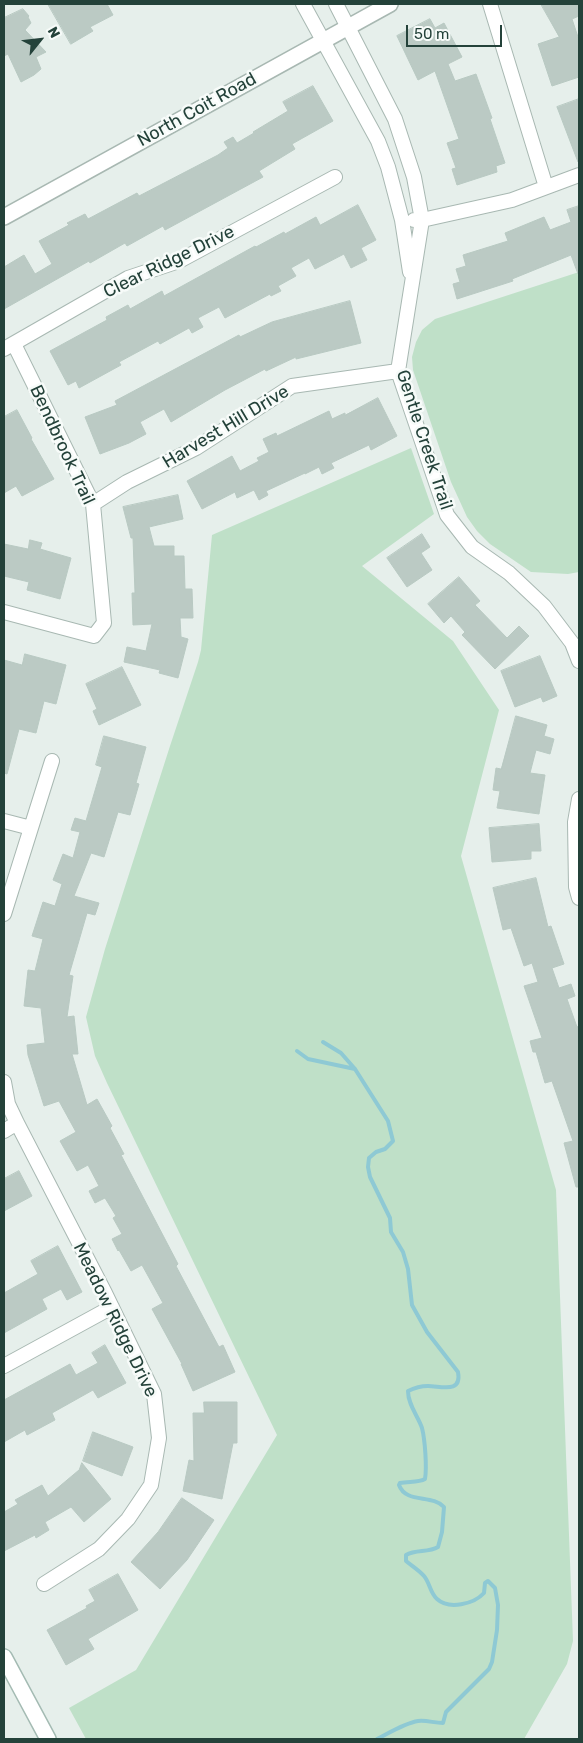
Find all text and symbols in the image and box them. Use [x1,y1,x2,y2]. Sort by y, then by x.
north arrow [15,15,65,65]
scale bar [408,15,504,47]
text: N [44,24,63,41]
text: 50 m [414,25,449,43]
street label: North Coit Road [134,68,260,152]
street label: Clear Ridge Drive [100,221,238,303]
street label: Gentle Creek Trail [391,367,457,513]
street label: Harvest Hill Drive [159,381,293,473]
street label: Bendbrook Trail [25,382,99,508]
street label: Meadow Ridge Drive [68,1239,162,1401]

